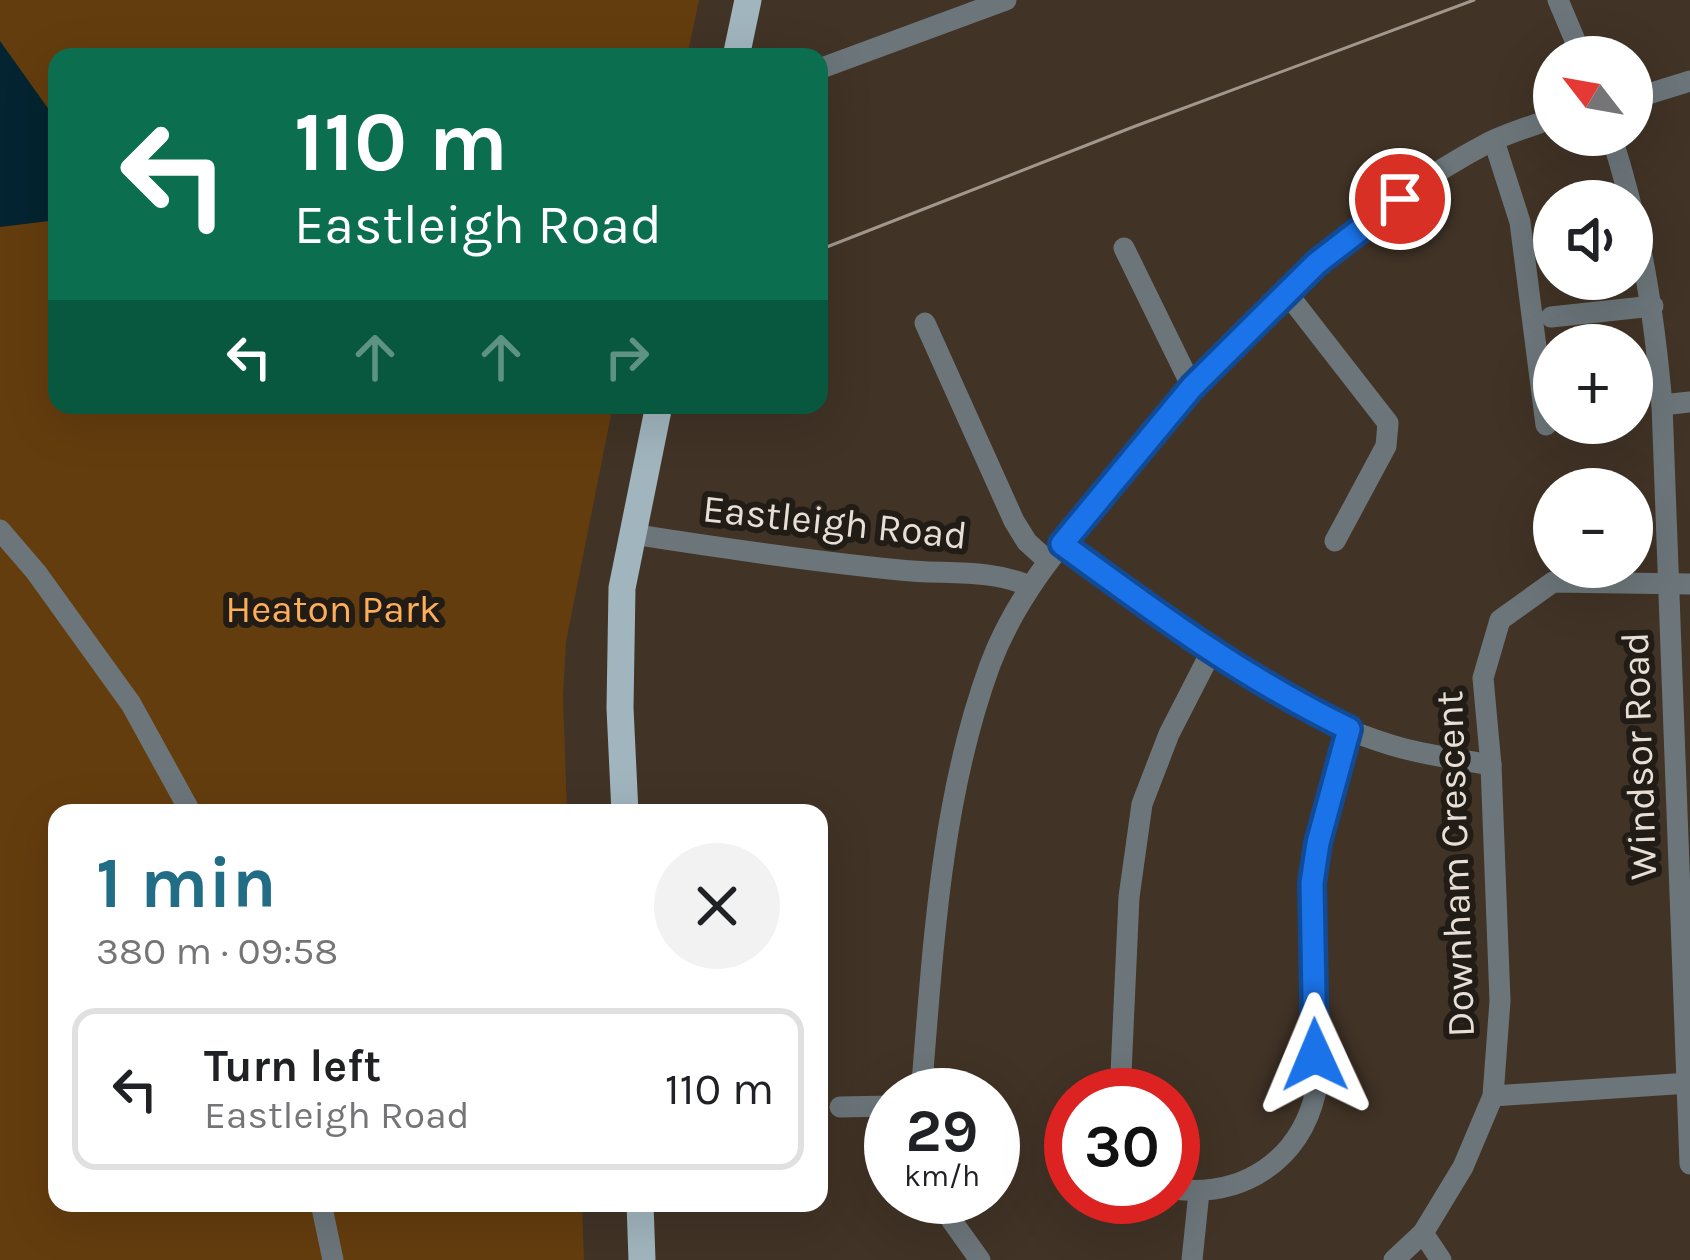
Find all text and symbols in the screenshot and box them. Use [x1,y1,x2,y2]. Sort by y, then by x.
north arrow [1533,36,1653,156]
map controls [1533,36,1653,588]
text: 110 m [294,93,508,191]
icon: left [96,96,252,252]
pin [1349,148,1451,250]
icon: arrive [1367,166,1433,232]
button: sound [1533,180,1653,300]
text: Eastleigh Road [294,193,662,257]
icon: left [216,324,282,390]
icon: ahead [342,324,408,390]
icon: ahead [468,324,534,390]
icon: right [594,324,660,390]
button: + [1533,324,1653,444]
button: − [1533,468,1653,588]
street label: Eastleigh Road [700,485,970,559]
park label: Heaton Park [225,586,441,632]
street label: Windsor Road [1612,631,1666,881]
street label: Downham Crescent [1426,690,1484,1038]
text: 1 min [96,841,277,925]
button: close [654,843,780,969]
text: 380 m · 09:58 [96,928,338,974]
position arrow [1252,992,1378,1118]
text: Turn left [204,1040,381,1092]
icon: left [102,1056,168,1122]
text: 110 m [665,1063,774,1115]
speed limit sign: 30 [1044,1068,1200,1224]
text: Eastleigh Road [204,1092,470,1138]
text: 29 [906,1096,978,1166]
text: km/h [904,1158,980,1194]

